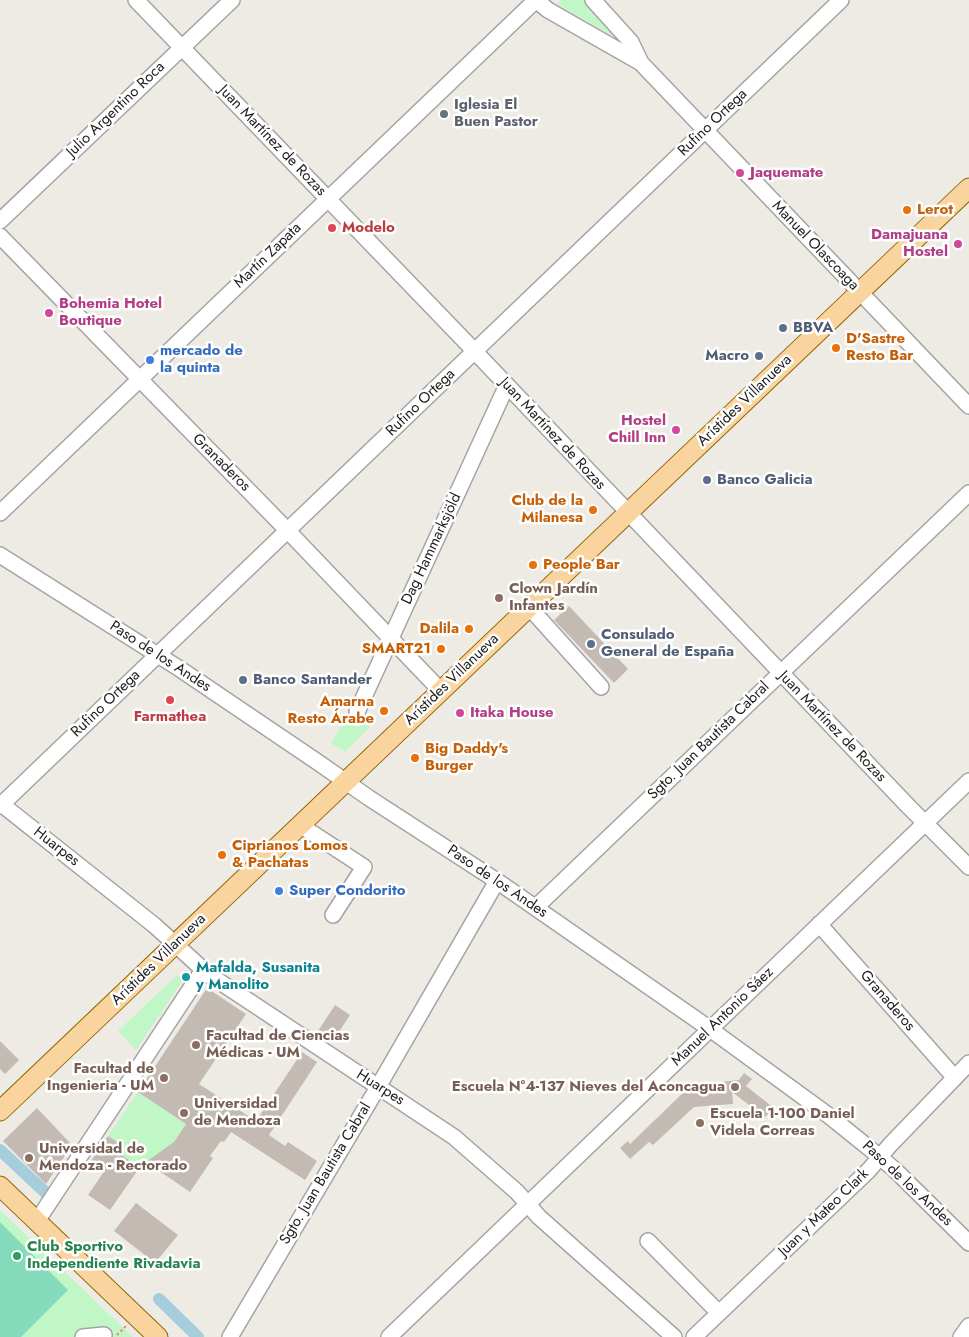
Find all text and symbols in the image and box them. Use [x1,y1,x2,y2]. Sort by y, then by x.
street label: Julio Argentino Roca [63,59,169,161]
street label: Juan Martínez de Rozas [214,82,330,200]
street label: Rufino Ortega [675,86,751,160]
place label: Iglesia El Buen Pastor [454,96,538,131]
marker: Iglesia El Buen Pastor [438,108,450,120]
place label: Jaquemate [750,164,823,182]
marker: Jaquemate [734,167,746,179]
street label: Manuel Olascoaga [768,197,862,295]
place label: Lerot [917,201,953,219]
marker: Lerot [901,204,913,216]
place label: Modelo [342,219,395,237]
street label: Martín Zapata [231,220,305,292]
marker: Modelo [326,222,338,234]
place label: Damajuana Hostel [871,226,948,261]
marker: Damajuana Hostel [952,238,964,250]
place label: Bohemia Hotel Boutique [59,295,162,330]
marker: Bohemia Hotel Boutique [43,307,55,319]
place label: BBVA [793,319,833,337]
marker: BBVA [777,322,789,334]
place label: D'Sastre Resto Bar [846,330,913,365]
place label: mercado de la quinta [160,342,243,377]
marker: D'Sastre Resto Bar [830,342,842,354]
place label: Macro [705,347,749,365]
marker: Macro [753,350,765,362]
street label: Arístides Villanueva [694,351,796,451]
marker: mercado de la quinta [144,354,156,366]
street label: Rufino Ortega [383,366,459,440]
street label: Juan Martínez de Rozas [495,374,609,494]
place label: Hostel Chill Inn [608,412,666,447]
marker: Hostel Chill Inn [670,424,682,436]
street label: Granaderos [188,430,254,496]
place label: Banco Galicia [717,471,813,489]
marker: Banco Galicia [701,474,713,486]
street label: Dag Hammarksjöld [398,490,466,608]
place label: Club de la Milanesa [512,492,583,527]
marker: Club de la Milanesa [587,504,599,516]
place label: People Bar [543,556,620,574]
marker: People Bar [527,559,539,571]
place label: Clown Jardín Infantes [509,580,598,615]
marker: Clown Jardín Infantes [493,592,505,604]
street label: Paso de los Andes [106,618,214,696]
place label: Dalila [420,620,459,638]
marker: Dalila [463,623,475,635]
place label: Consulado General de España [601,626,734,661]
street label: Arístides Villanueva [401,630,503,730]
marker: Consulado General de España [585,638,597,650]
place label: SMART21 [362,640,431,658]
marker: SMART21 [435,643,447,655]
street label: Rufino Ortega [68,667,144,741]
street label: Juan Martínez de Rozas [774,668,890,786]
place label: Banco Santander [253,671,372,689]
marker: Banco Santander [237,674,249,686]
street label: Sgto. Juan Bautista Cabral [644,678,774,804]
place label: Amarna Resto Árabe [288,693,374,728]
marker: Farmathea [164,694,176,706]
place label: Itaka House [470,704,554,722]
marker: Amarna Resto Árabe [378,705,390,717]
marker: Itaka House [454,707,466,719]
place label: Farmathea [134,708,206,726]
place label: Big Daddy's Burger [425,740,508,775]
marker: Big Daddy's Burger [409,752,421,764]
street label: Huarpes [29,824,83,870]
place label: Ciprianos Lomos & Pachatas [232,837,348,872]
street label: Paso de los Andes [444,842,550,922]
marker: Ciprianos Lomos & Pachatas [216,849,228,861]
place label: Super Condorito [289,882,406,900]
marker: Super Condorito [273,885,285,897]
street label: Arístides Villanueva [108,910,210,1010]
place label: Mafalda, Susanita y Manolito [196,959,320,994]
street label: Manuel Antonio Sáez [668,964,778,1070]
street label: Granaderos [856,967,918,1035]
marker: Mafalda, Susanita y Manolito [180,971,192,983]
place label: Facultad de Ciencias Médicas - UM [206,1027,349,1062]
marker: Facultad de Ciencias Médicas - UM [190,1039,202,1051]
place label: Facultad de Ingenieria - UM [47,1060,154,1095]
street label: Huarpes [353,1066,407,1110]
marker: Facultad de Ingenieria - UM [158,1072,170,1084]
place label: Escuela N°4-137 Nieves del Aconcagua [452,1078,725,1096]
marker: Escuela N°4-137 Nieves del Aconcagua [729,1081,741,1093]
place label: Universidad de Mendoza [194,1095,281,1130]
street label: Sgto. Juan Bautista Cabral [277,1100,375,1248]
place label: Escuela 1-100 Daniel Videla Correas [710,1105,855,1140]
marker: Universidad de Mendoza [178,1107,190,1119]
marker: Escuela 1-100 Daniel Videla Correas [694,1117,706,1129]
street label: Paso de los Andes [858,1138,956,1230]
place label: Universidad de Mendoza - Rectorado [39,1140,187,1175]
marker: Universidad de Mendoza - Rectorado [23,1152,35,1164]
street label: Juan y Mateo Clark [775,1165,873,1261]
place label: Club Sportivo Independiente Rivadavia [27,1238,200,1273]
marker: Club Sportivo Independiente Rivadavia [11,1250,23,1262]

